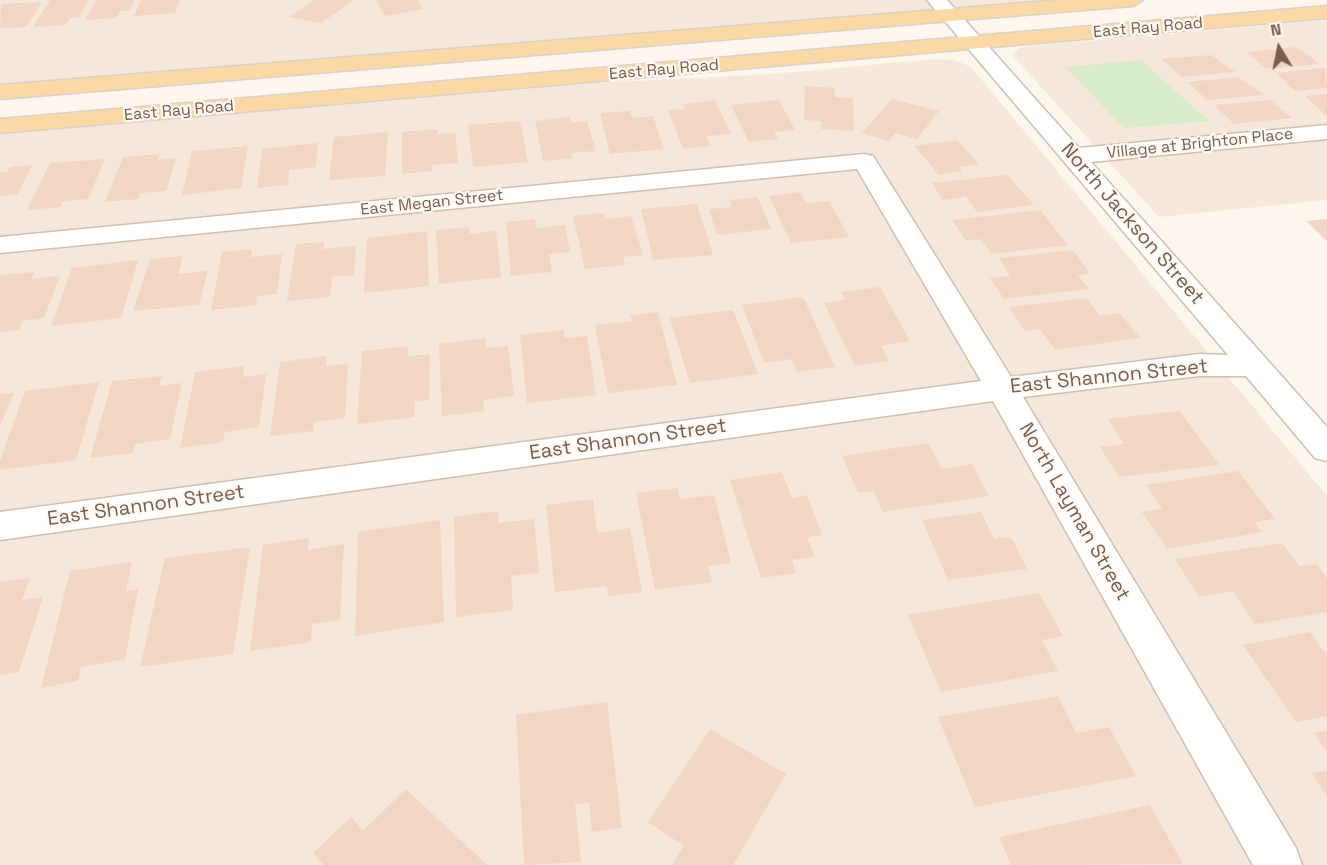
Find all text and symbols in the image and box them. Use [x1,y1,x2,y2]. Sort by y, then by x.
street label: East Ray Road [1092,14,1204,42]
north arrow [1249,18,1309,78]
text: N [1269,19,1283,41]
street label: East Ray Road [608,56,720,84]
street label: East Ray Road [123,97,235,125]
street label: Village at Brighton Place [1106,125,1294,163]
street label: North Jackson Street [1055,138,1209,310]
street label: East Megan Street [360,186,504,220]
street label: East Shannon Street [1009,355,1209,399]
street label: East Shannon Street [528,414,728,466]
street label: North Layman Street [1013,419,1135,605]
street label: East Shannon Street [46,480,246,532]

